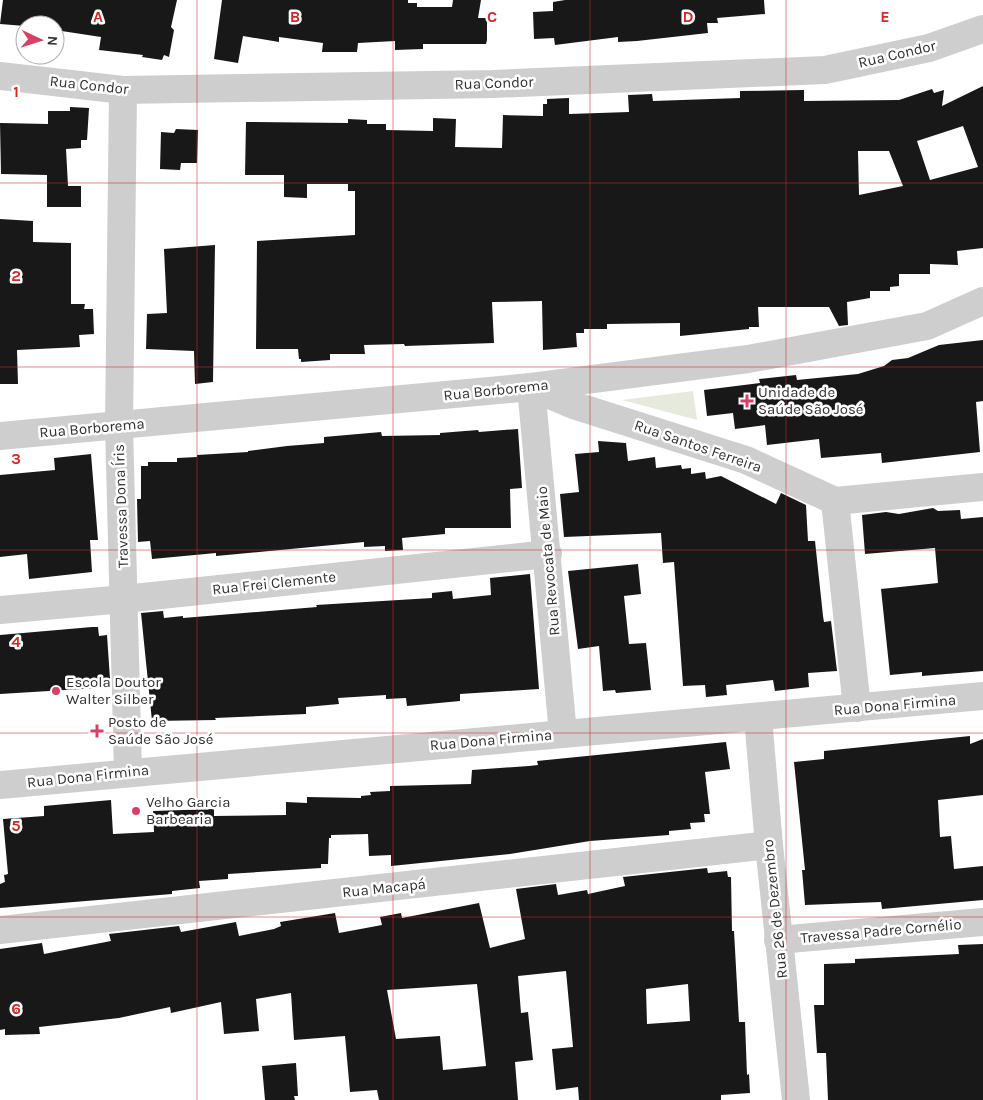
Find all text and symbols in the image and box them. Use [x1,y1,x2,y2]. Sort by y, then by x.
text: A [93,7,103,26]
text: B [290,7,300,26]
text: C [487,7,497,26]
text: D [683,7,694,26]
text: E [880,7,890,26]
north arrow [15,15,65,65]
text: N [44,35,61,46]
street label: Rua Condor [856,36,938,72]
street label: Rua Condor [49,72,130,98]
street label: Rua Condor [454,73,534,93]
text: 1 [13,82,19,101]
text: 2 [11,266,21,285]
street label: Rua Borborema [443,376,549,404]
place label: Unidade de Saúde São José [758,383,863,418]
marker: Unidade de Saúde São José [740,394,754,408]
street label: Rua Borborema [39,414,145,442]
street label: Rua Santos Ferreira [632,416,764,476]
street label: Travessa Dona Íris [110,444,132,568]
text: 3 [11,449,21,468]
street label: Rua Revocata de Maio [532,486,564,636]
street label: Rua Frei Clemente [211,568,337,598]
text: 4 [11,632,21,651]
place label: Escola Doutor Walter Silber [66,673,161,708]
marker: Escola Doutor Walter Silber [50,685,62,697]
street label: Rua Dona Firmina [833,691,957,719]
place label: Posto de Saúde São José [108,713,213,748]
marker: Posto de Saúde São José [90,724,104,738]
street label: Rua Dona Firmina [429,726,553,754]
street label: Rua Dona Firmina [26,761,150,791]
place label: Velho Garcia Barbearia [146,793,230,828]
marker: Velho Garcia Barbearia [130,805,142,817]
text: 5 [11,816,21,835]
street label: Rua 26 de Dezembro [759,838,791,980]
street label: Rua Macapá [341,875,427,901]
street label: Travessa Padre Cornélio [800,915,962,947]
text: 6 [11,999,21,1018]

